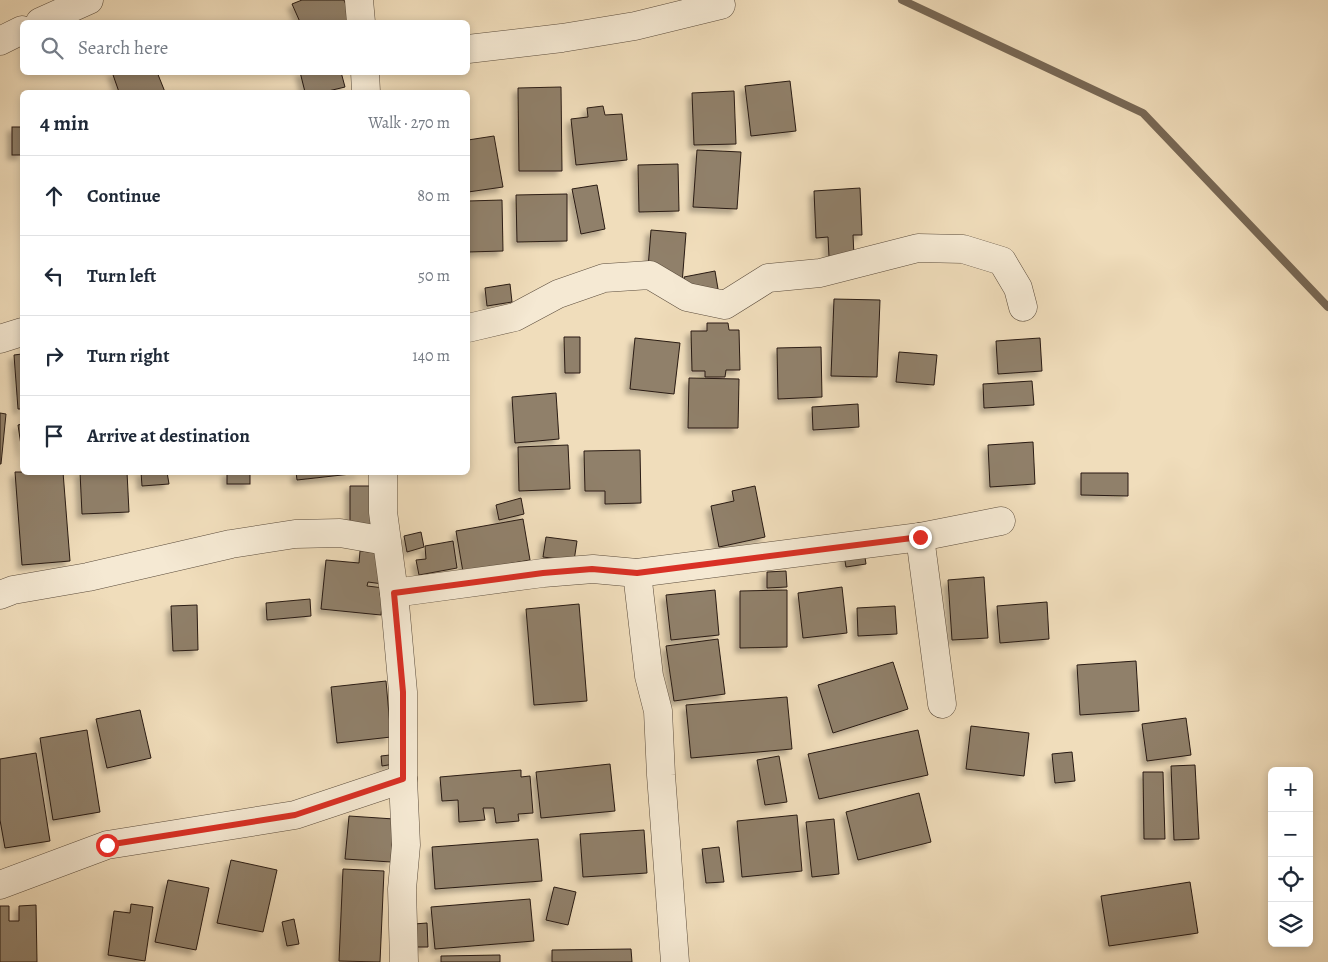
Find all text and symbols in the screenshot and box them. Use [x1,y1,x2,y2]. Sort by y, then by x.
search box [20,20,470,75]
icon: search [38,34,66,62]
text: Search here [78,35,168,61]
text: 4 min [40,109,89,137]
text: Walk · 270 m [368,112,450,134]
icon: ahead [40,182,68,210]
text: Continue [87,183,161,209]
text: 80 m [417,185,450,207]
icon: left [40,262,68,290]
text: Turn left [87,263,156,289]
text: 50 m [418,265,450,287]
icon: right [40,342,68,370]
text: Turn right [87,343,169,369]
text: 140 m [412,345,450,367]
icon: arrive [40,422,68,450]
text: Arrive at destination [87,423,250,449]
route end [909,526,932,549]
map controls [1268,767,1313,947]
button: + [1268,767,1313,812]
button: − [1268,812,1313,857]
route start [96,834,119,857]
button: locate [1268,857,1313,902]
button: layers [1268,902,1313,947]

